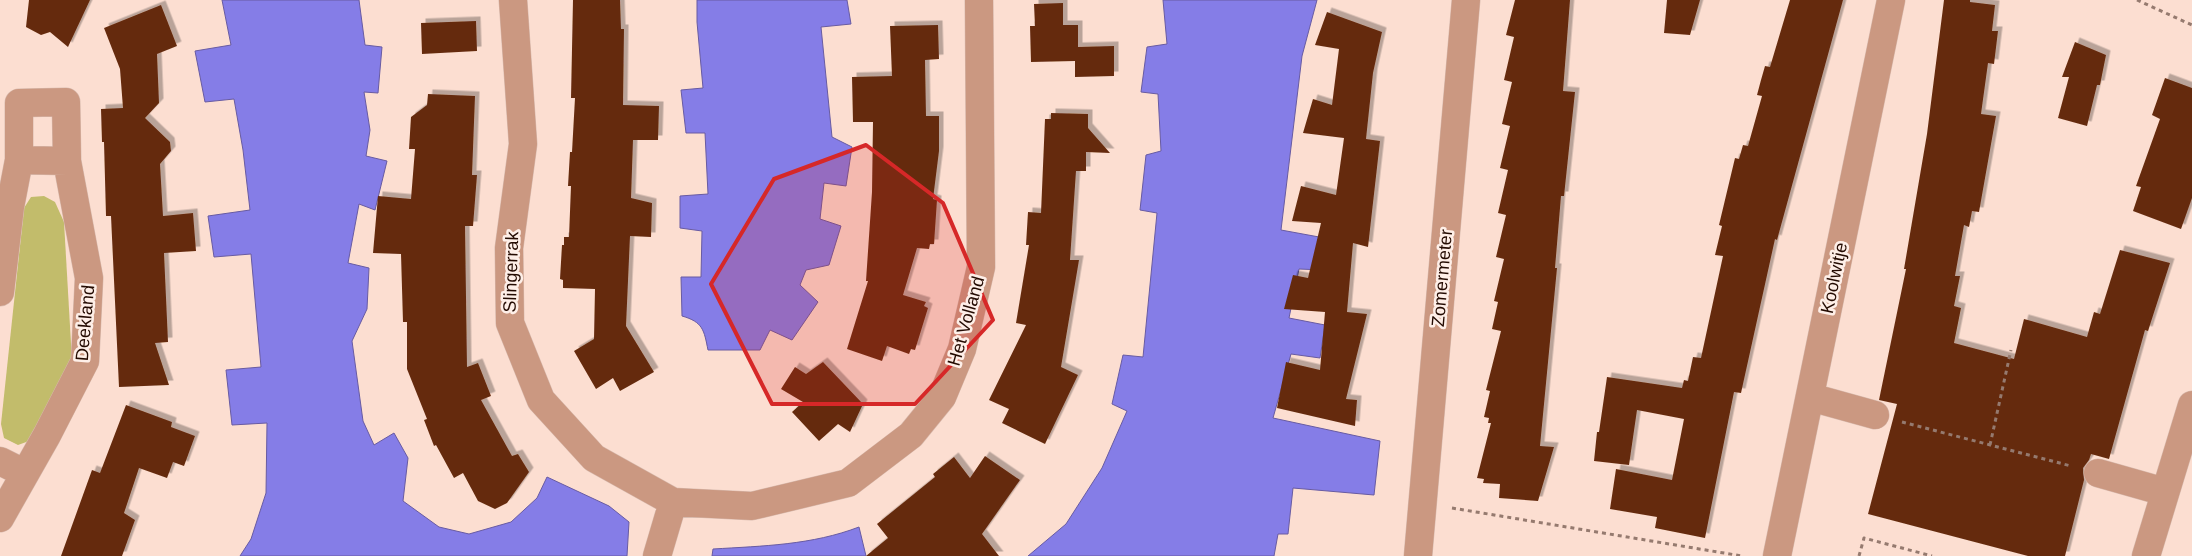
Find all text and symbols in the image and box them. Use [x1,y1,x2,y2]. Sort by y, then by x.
street label: Zomermeter [1428,228,1456,328]
street label: Slingerrak [500,230,522,313]
street label: Koolwitje [1817,241,1851,315]
street label: Het Volland [944,274,988,368]
street label: Deekland [72,284,98,362]

